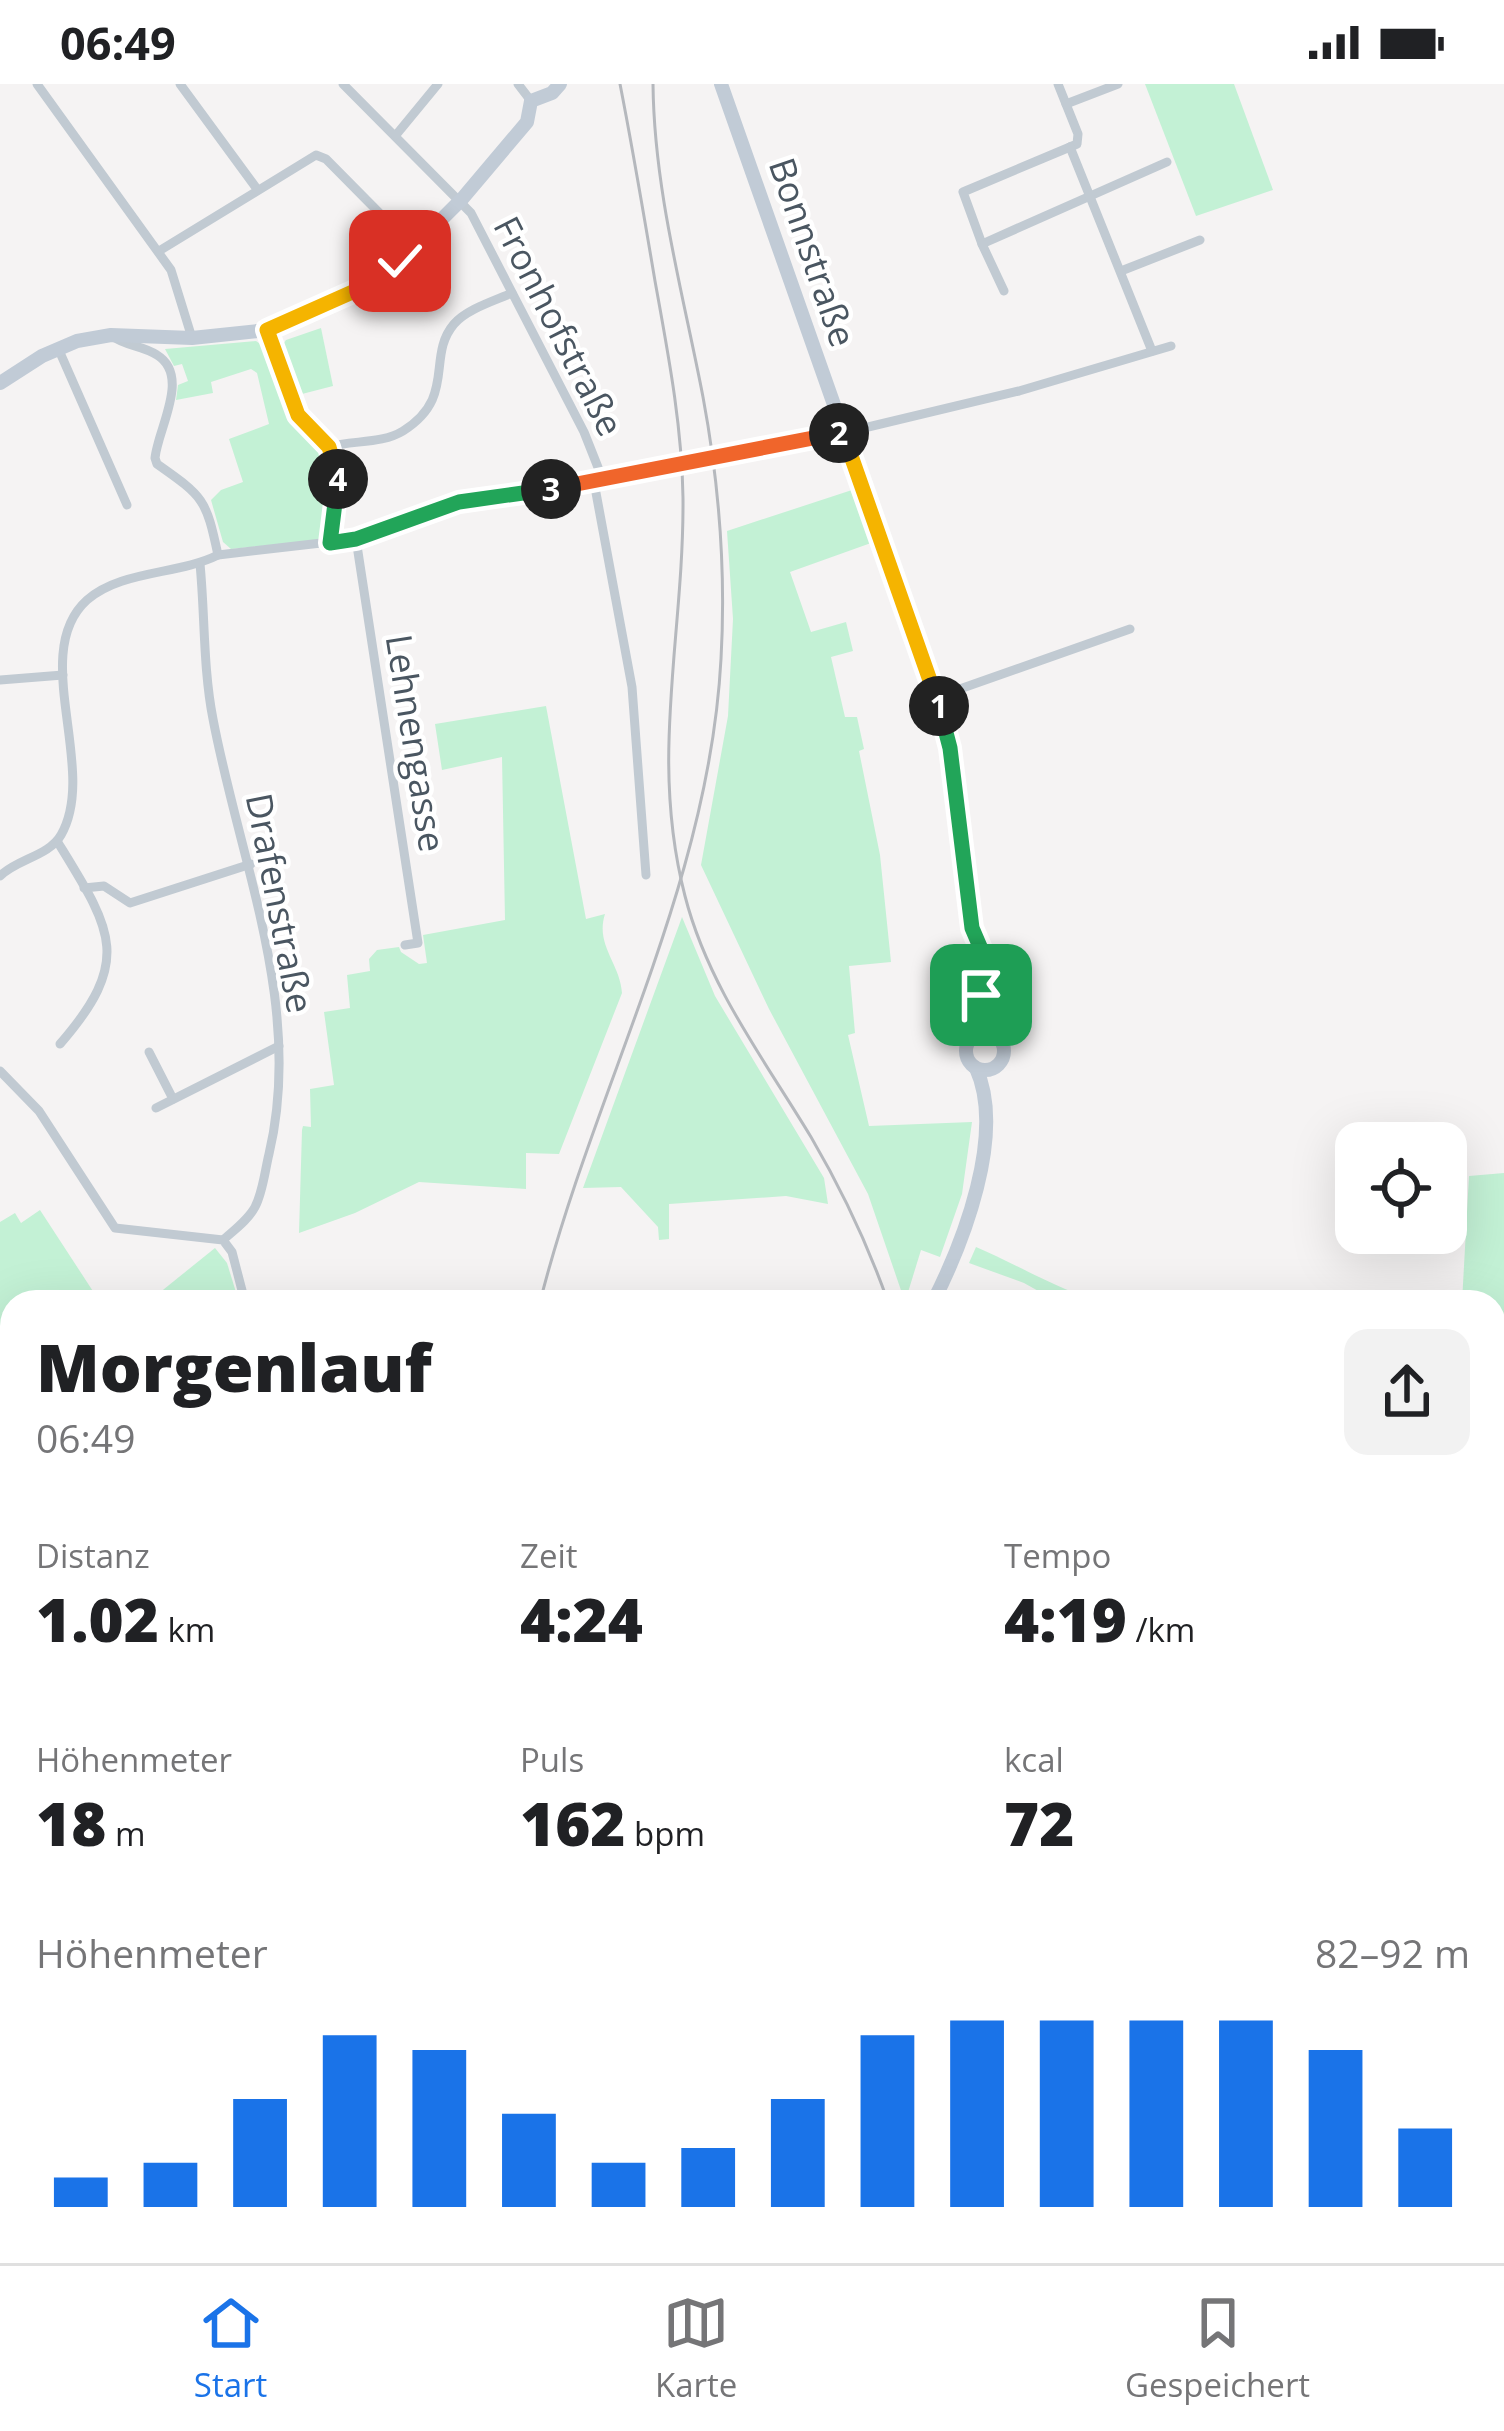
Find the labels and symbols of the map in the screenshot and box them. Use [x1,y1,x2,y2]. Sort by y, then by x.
street label: Bonnstraße [758,151,868,353]
street label: Fronhofstraße [483,208,635,444]
pin [349,210,451,312]
pin: 2 [809,403,869,463]
pin: 4 [308,449,368,509]
pin: 3 [521,459,581,519]
street label: Lehnengasse [375,631,457,855]
pin: 1 [909,676,969,736]
street label: Drafenstraße [235,789,325,1017]
pin [930,944,1032,1046]

